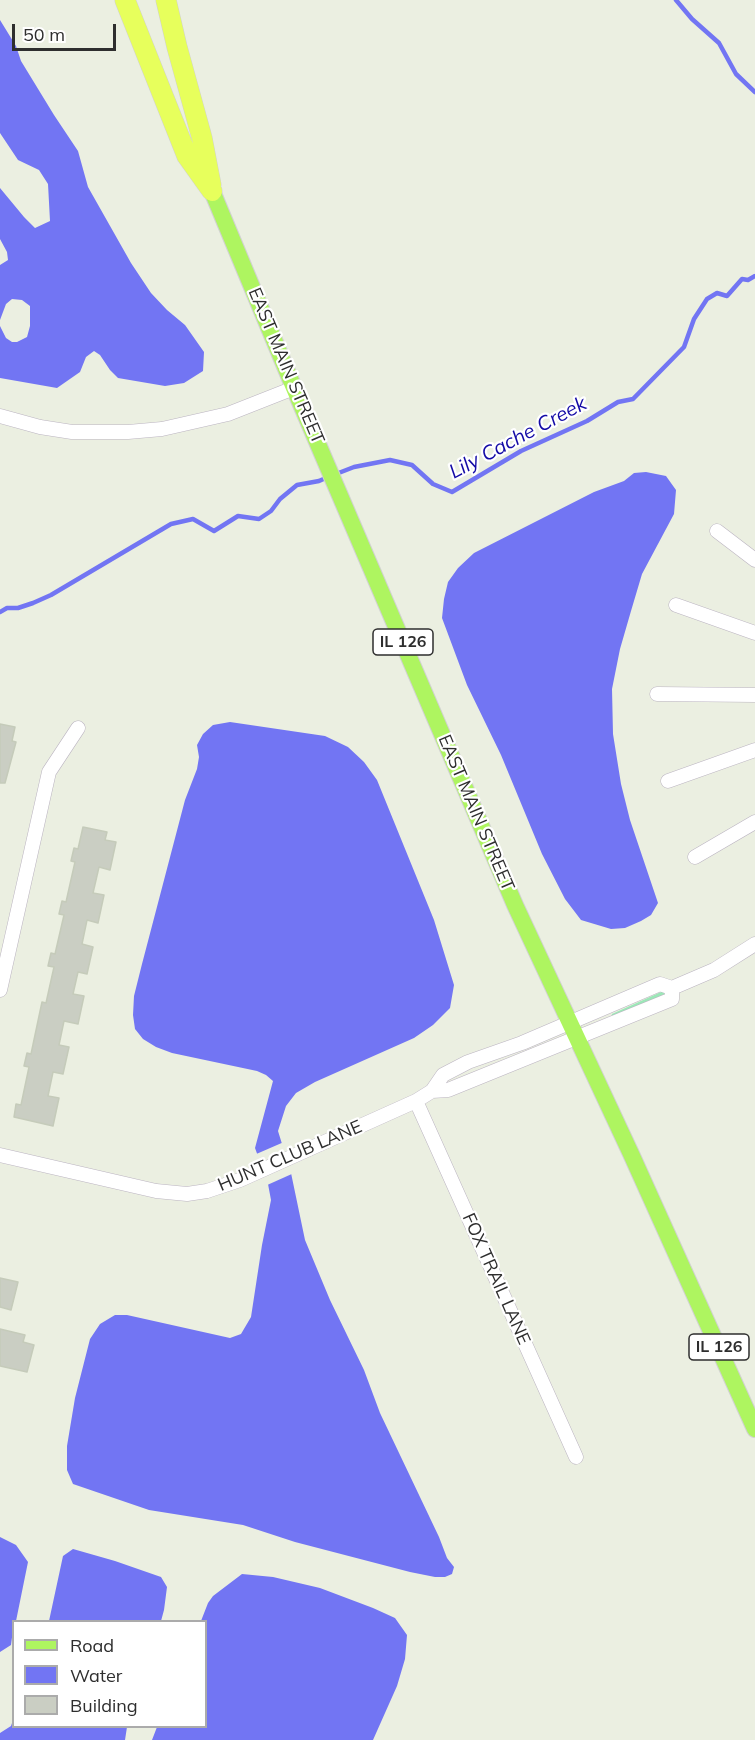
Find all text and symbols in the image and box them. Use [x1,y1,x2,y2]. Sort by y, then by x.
scale bar [15,12,118,50]
text: 50 m [23,23,65,46]
street label: EAST MAIN STREET [243,285,329,447]
water label: Lily Cache Creek [445,392,591,484]
road number: IL 126 [373,629,433,655]
street label: EAST MAIN STREET [433,732,519,894]
street label: HUNT CLUB LANE [215,1116,365,1196]
street label: FOX TRAIL LANE [457,1210,535,1348]
road number: IL 126 [689,1334,749,1360]
legend [12,1620,207,1728]
text: Road [70,1634,114,1657]
text: Water [70,1664,122,1687]
text: Building [70,1694,138,1717]

